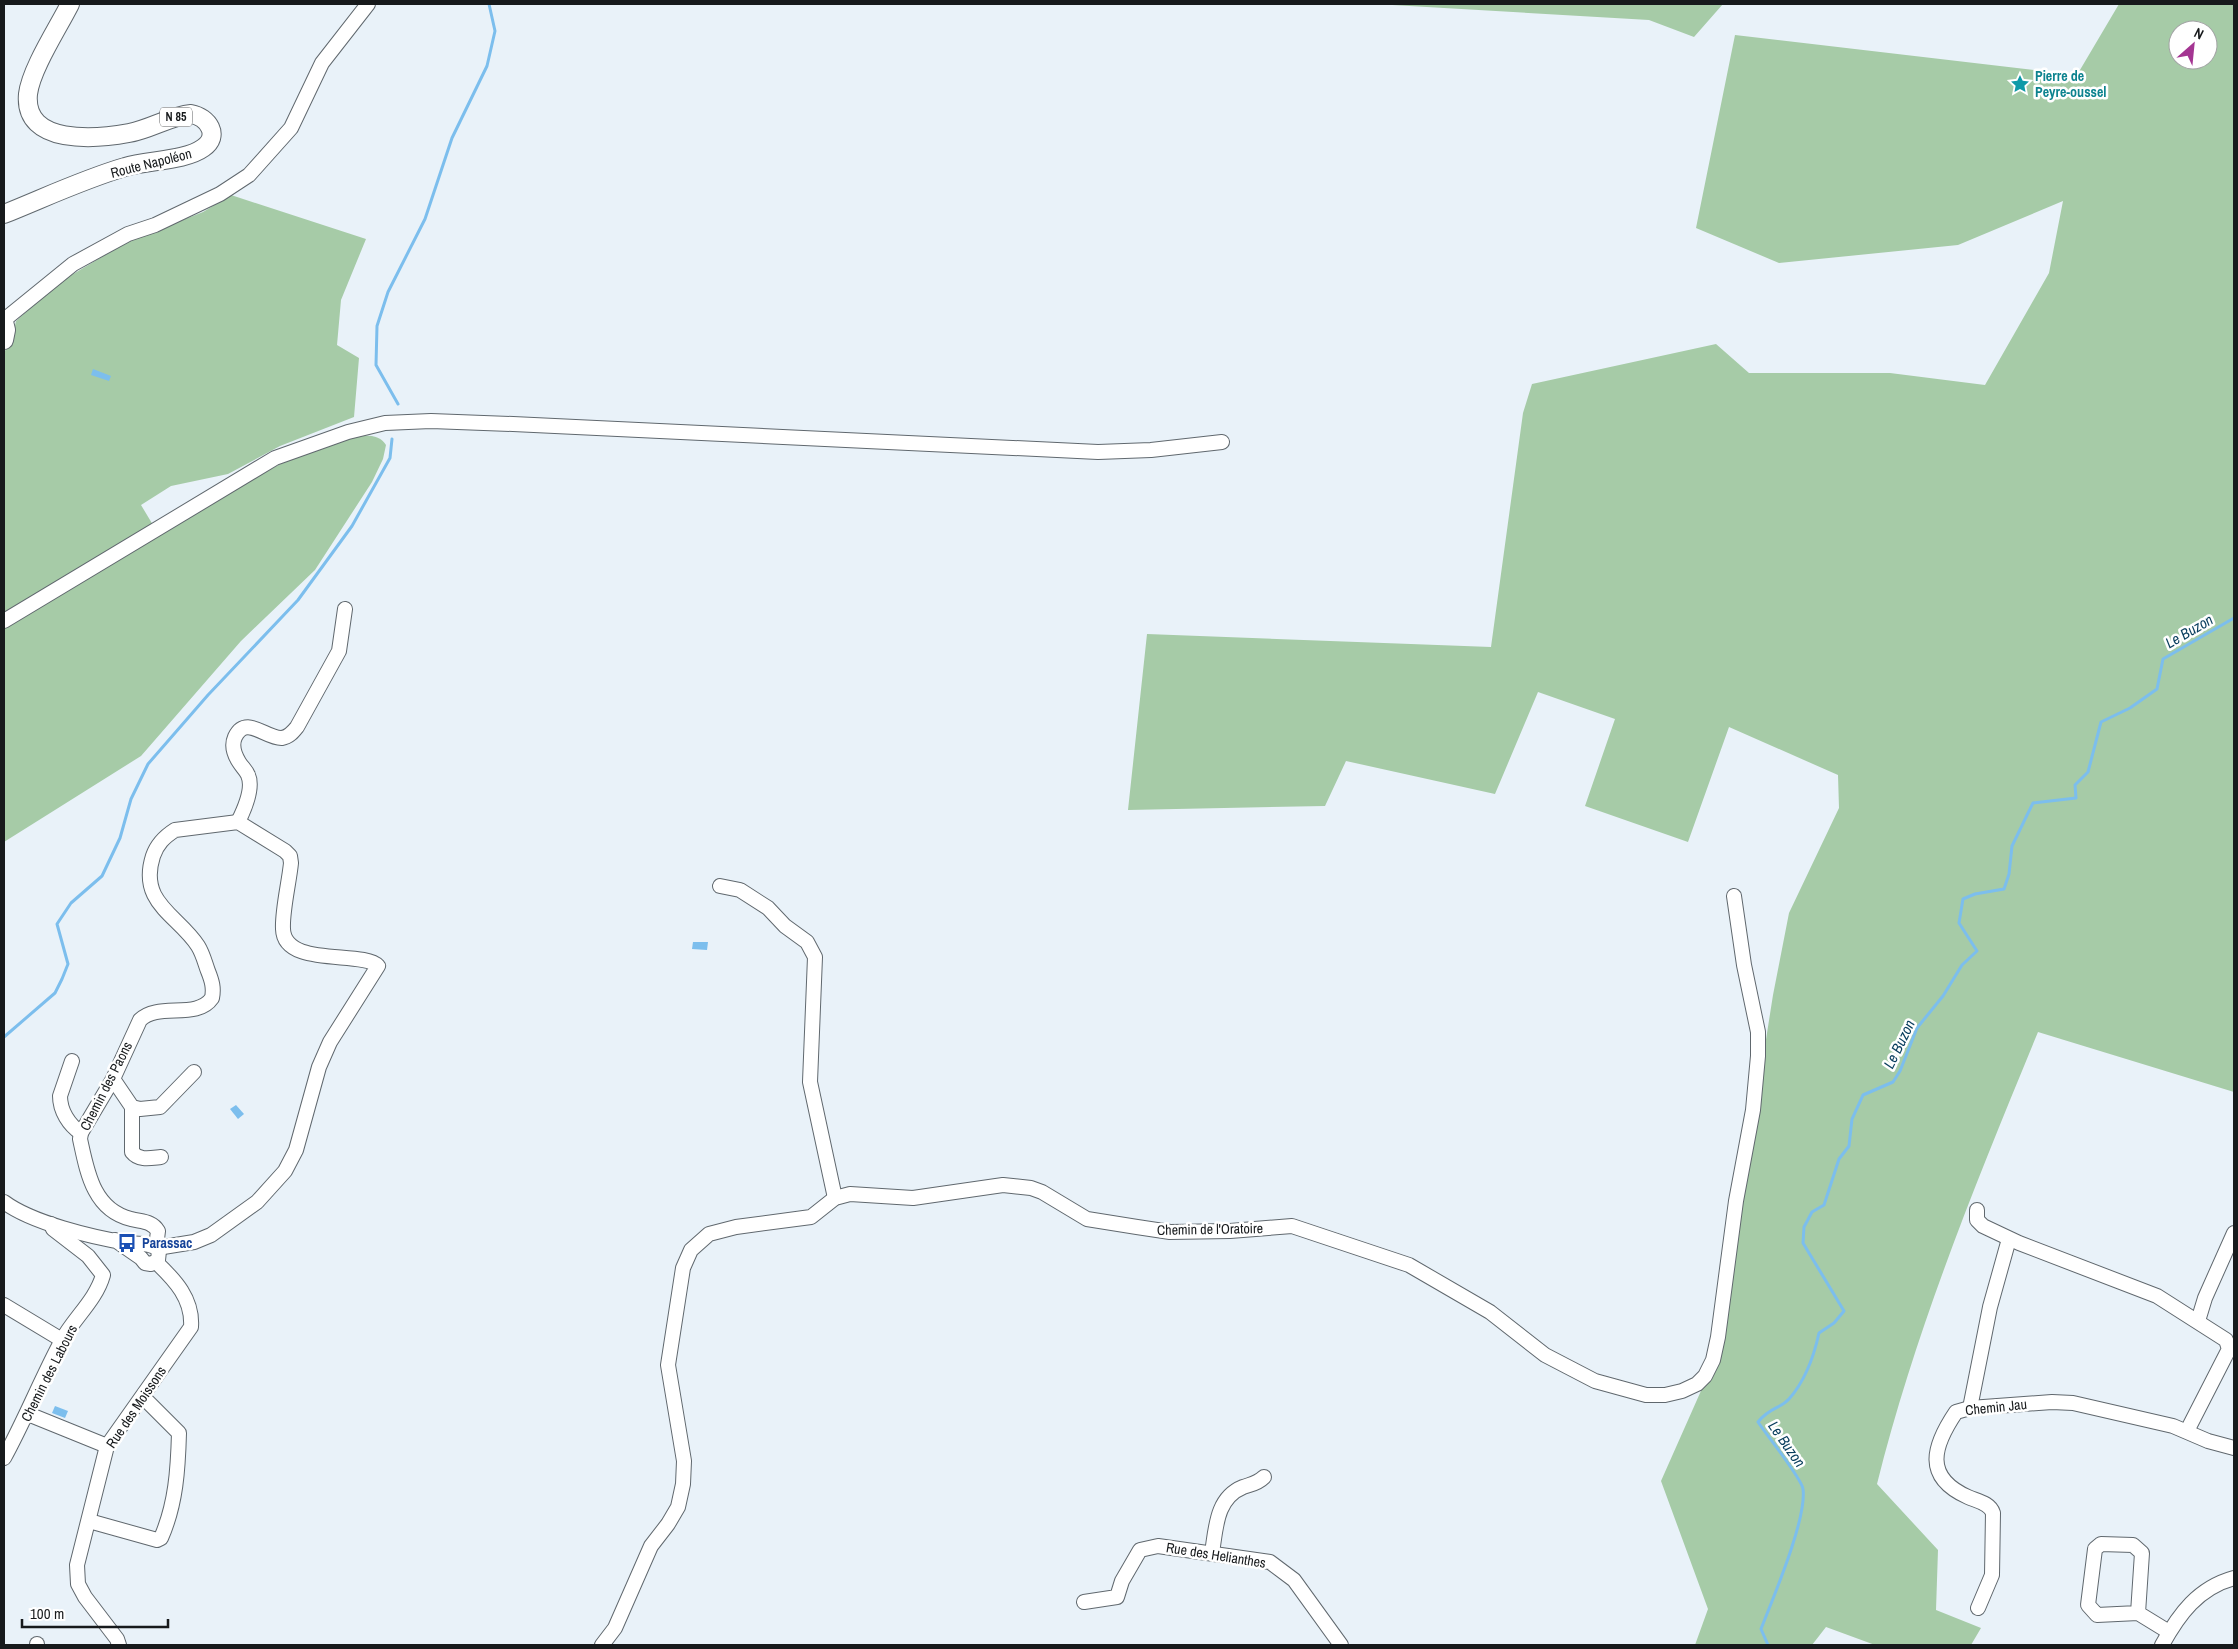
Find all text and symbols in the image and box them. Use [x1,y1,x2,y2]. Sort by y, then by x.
north arrow [2168,20,2218,70]
text: N [2191,24,2207,43]
place label: Pierre de Peyre-oussel [2035,67,2106,101]
place icon: Pierre de Peyre-oussel [2009,73,2031,95]
road number: N 85 [160,108,192,126]
street label: Route Napoléon [109,144,193,182]
water label: Le Buzon [2161,609,2217,653]
water label: Le Buzon [1878,1016,1920,1072]
street label: Chemin des Paons [76,1038,136,1134]
street label: Chemin de l'Oratoire [1157,1219,1263,1239]
bus stop icon: Parassac [116,1232,138,1254]
place label: Parassac [142,1234,192,1252]
street label: Chemin des Labours [17,1321,81,1425]
street label: Rue des Moissons [102,1362,170,1451]
street label: Chemin Jau [1964,1395,2028,1419]
water label: Le Buzon [1763,1417,1811,1471]
street label: Rue des Helianthes [1165,1538,1267,1572]
scale bar [22,1596,169,1628]
text: 100 m [30,1603,64,1624]

